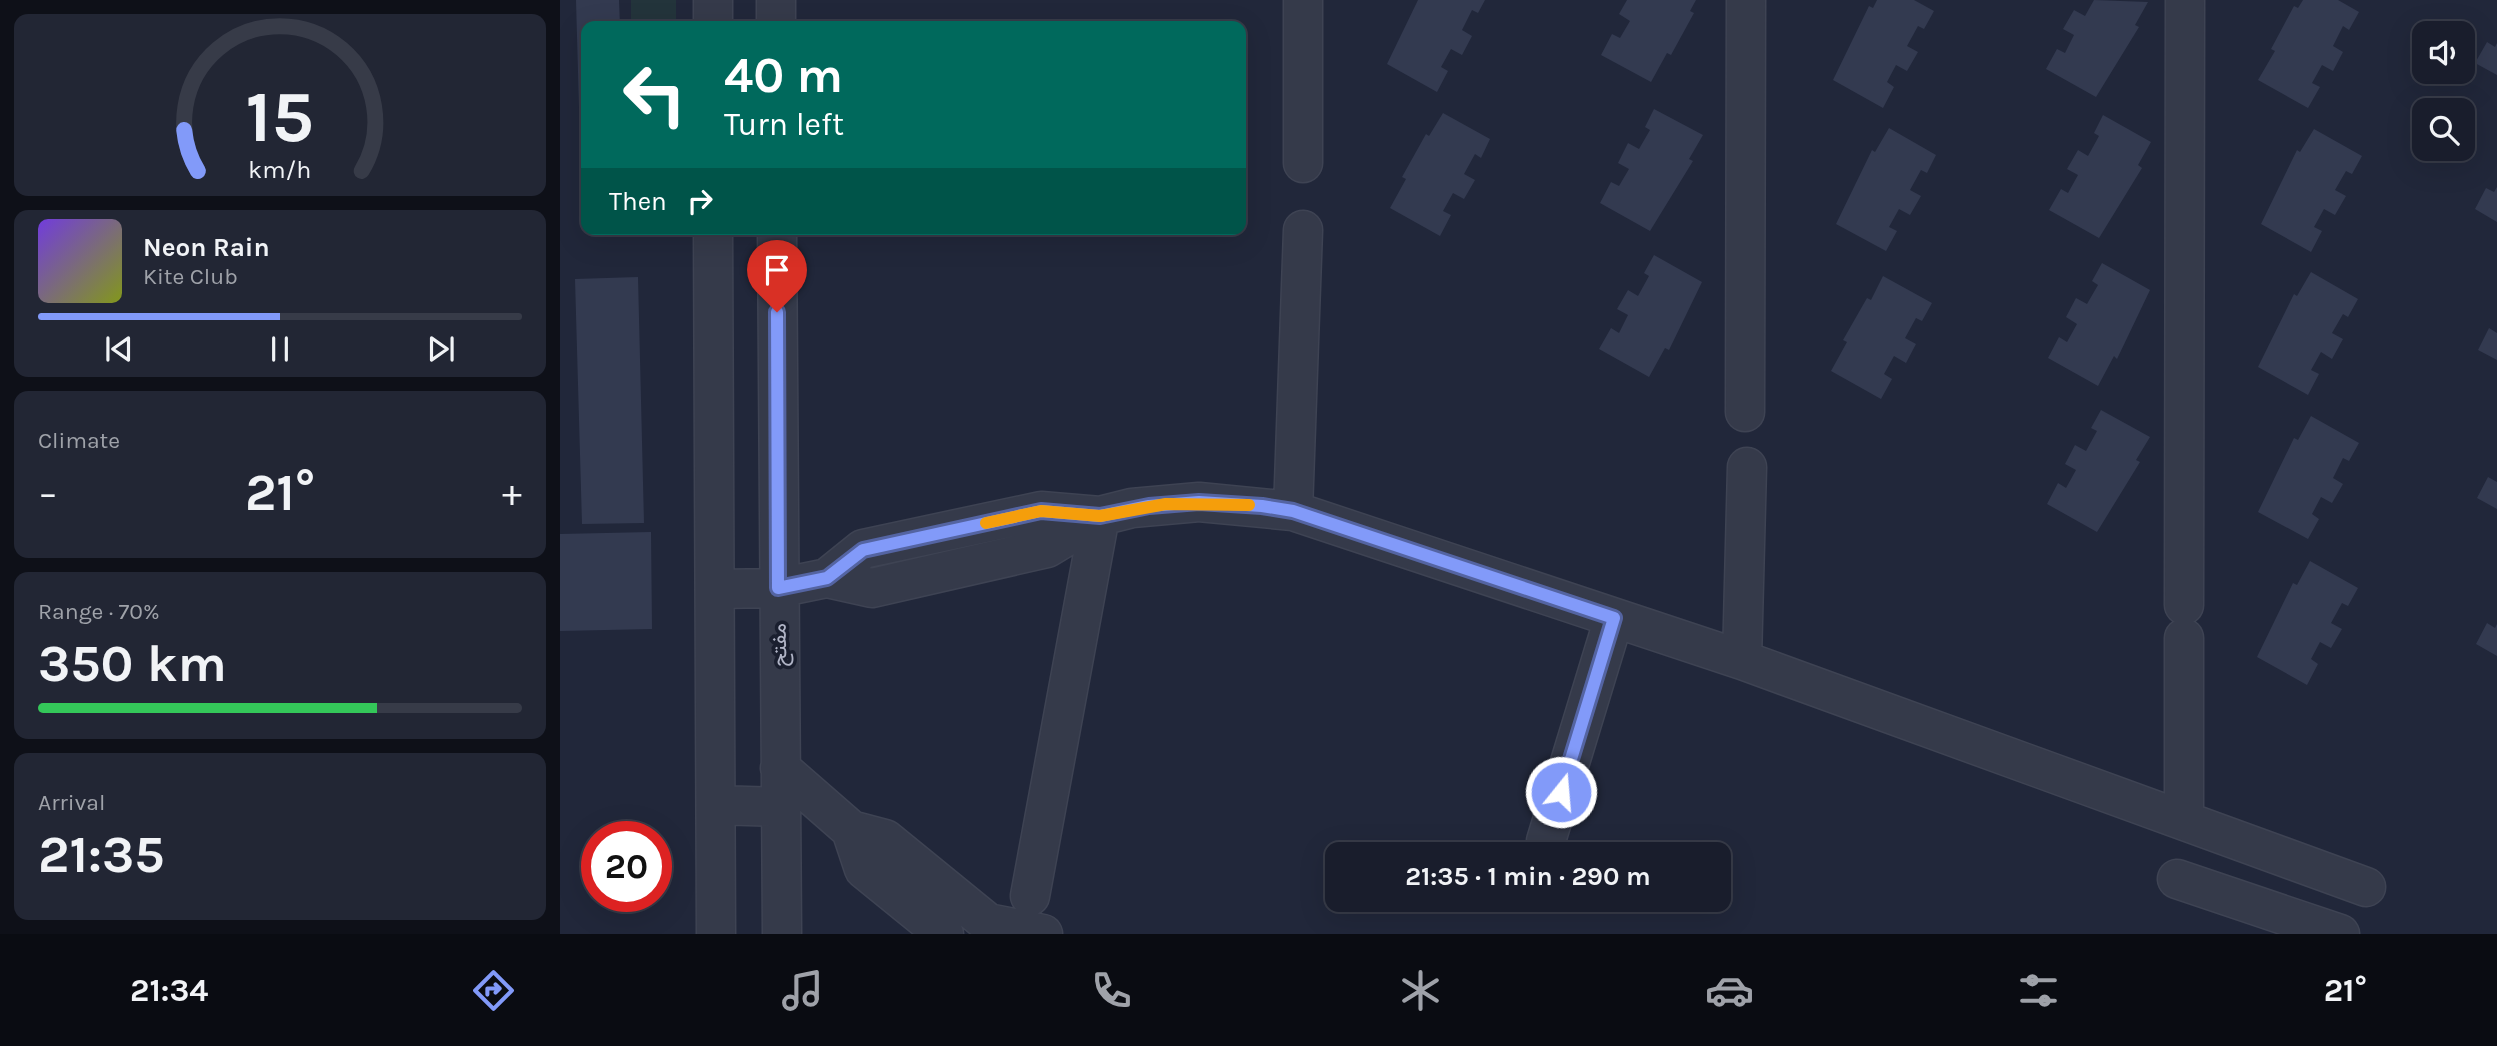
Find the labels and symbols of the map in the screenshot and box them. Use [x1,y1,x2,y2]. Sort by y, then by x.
pin [747,240,807,312]
street label: مفتح [767,623,793,667]
position arrow [1524,755,1598,829]
speed limit sign: 20 [581,821,672,912]

